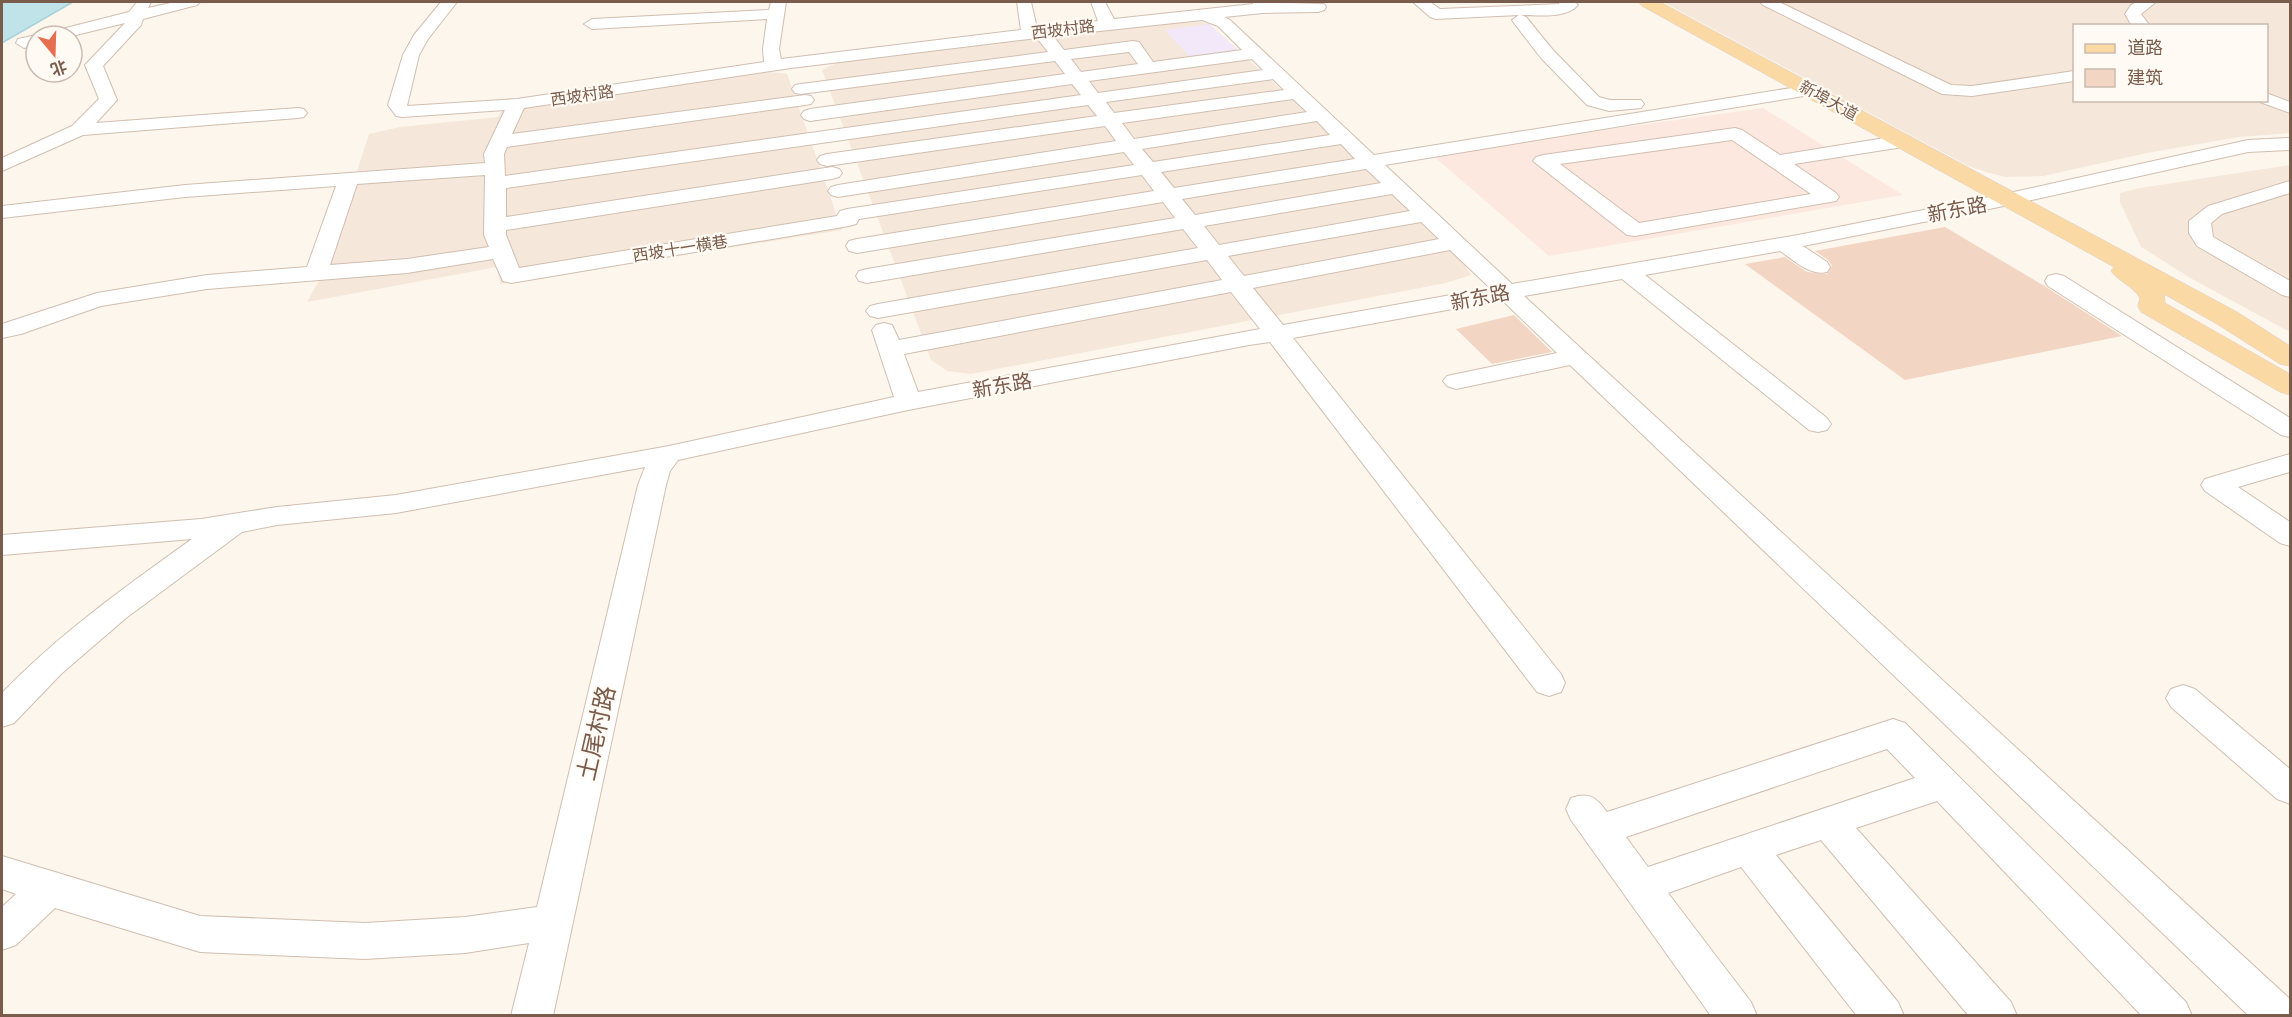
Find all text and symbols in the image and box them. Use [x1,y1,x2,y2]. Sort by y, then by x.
street label: 西坡村路 [1030,16,1096,42]
north arrow [24,24,84,84]
legend [2073,24,2268,102]
text: 道路 [2127,37,2163,57]
text: 北 [48,57,69,79]
text: 建筑 [2127,67,2163,87]
street label: 新埠大道 [1797,77,1861,123]
street label: 西坡村路 [549,82,615,108]
street label: 新东路 [1925,192,1989,226]
street label: 西坡十一横巷 [631,232,729,264]
street label: 新东路 [1448,280,1512,314]
street label: 新东路 [970,368,1034,402]
street label: 土尾村路 [572,683,620,783]

